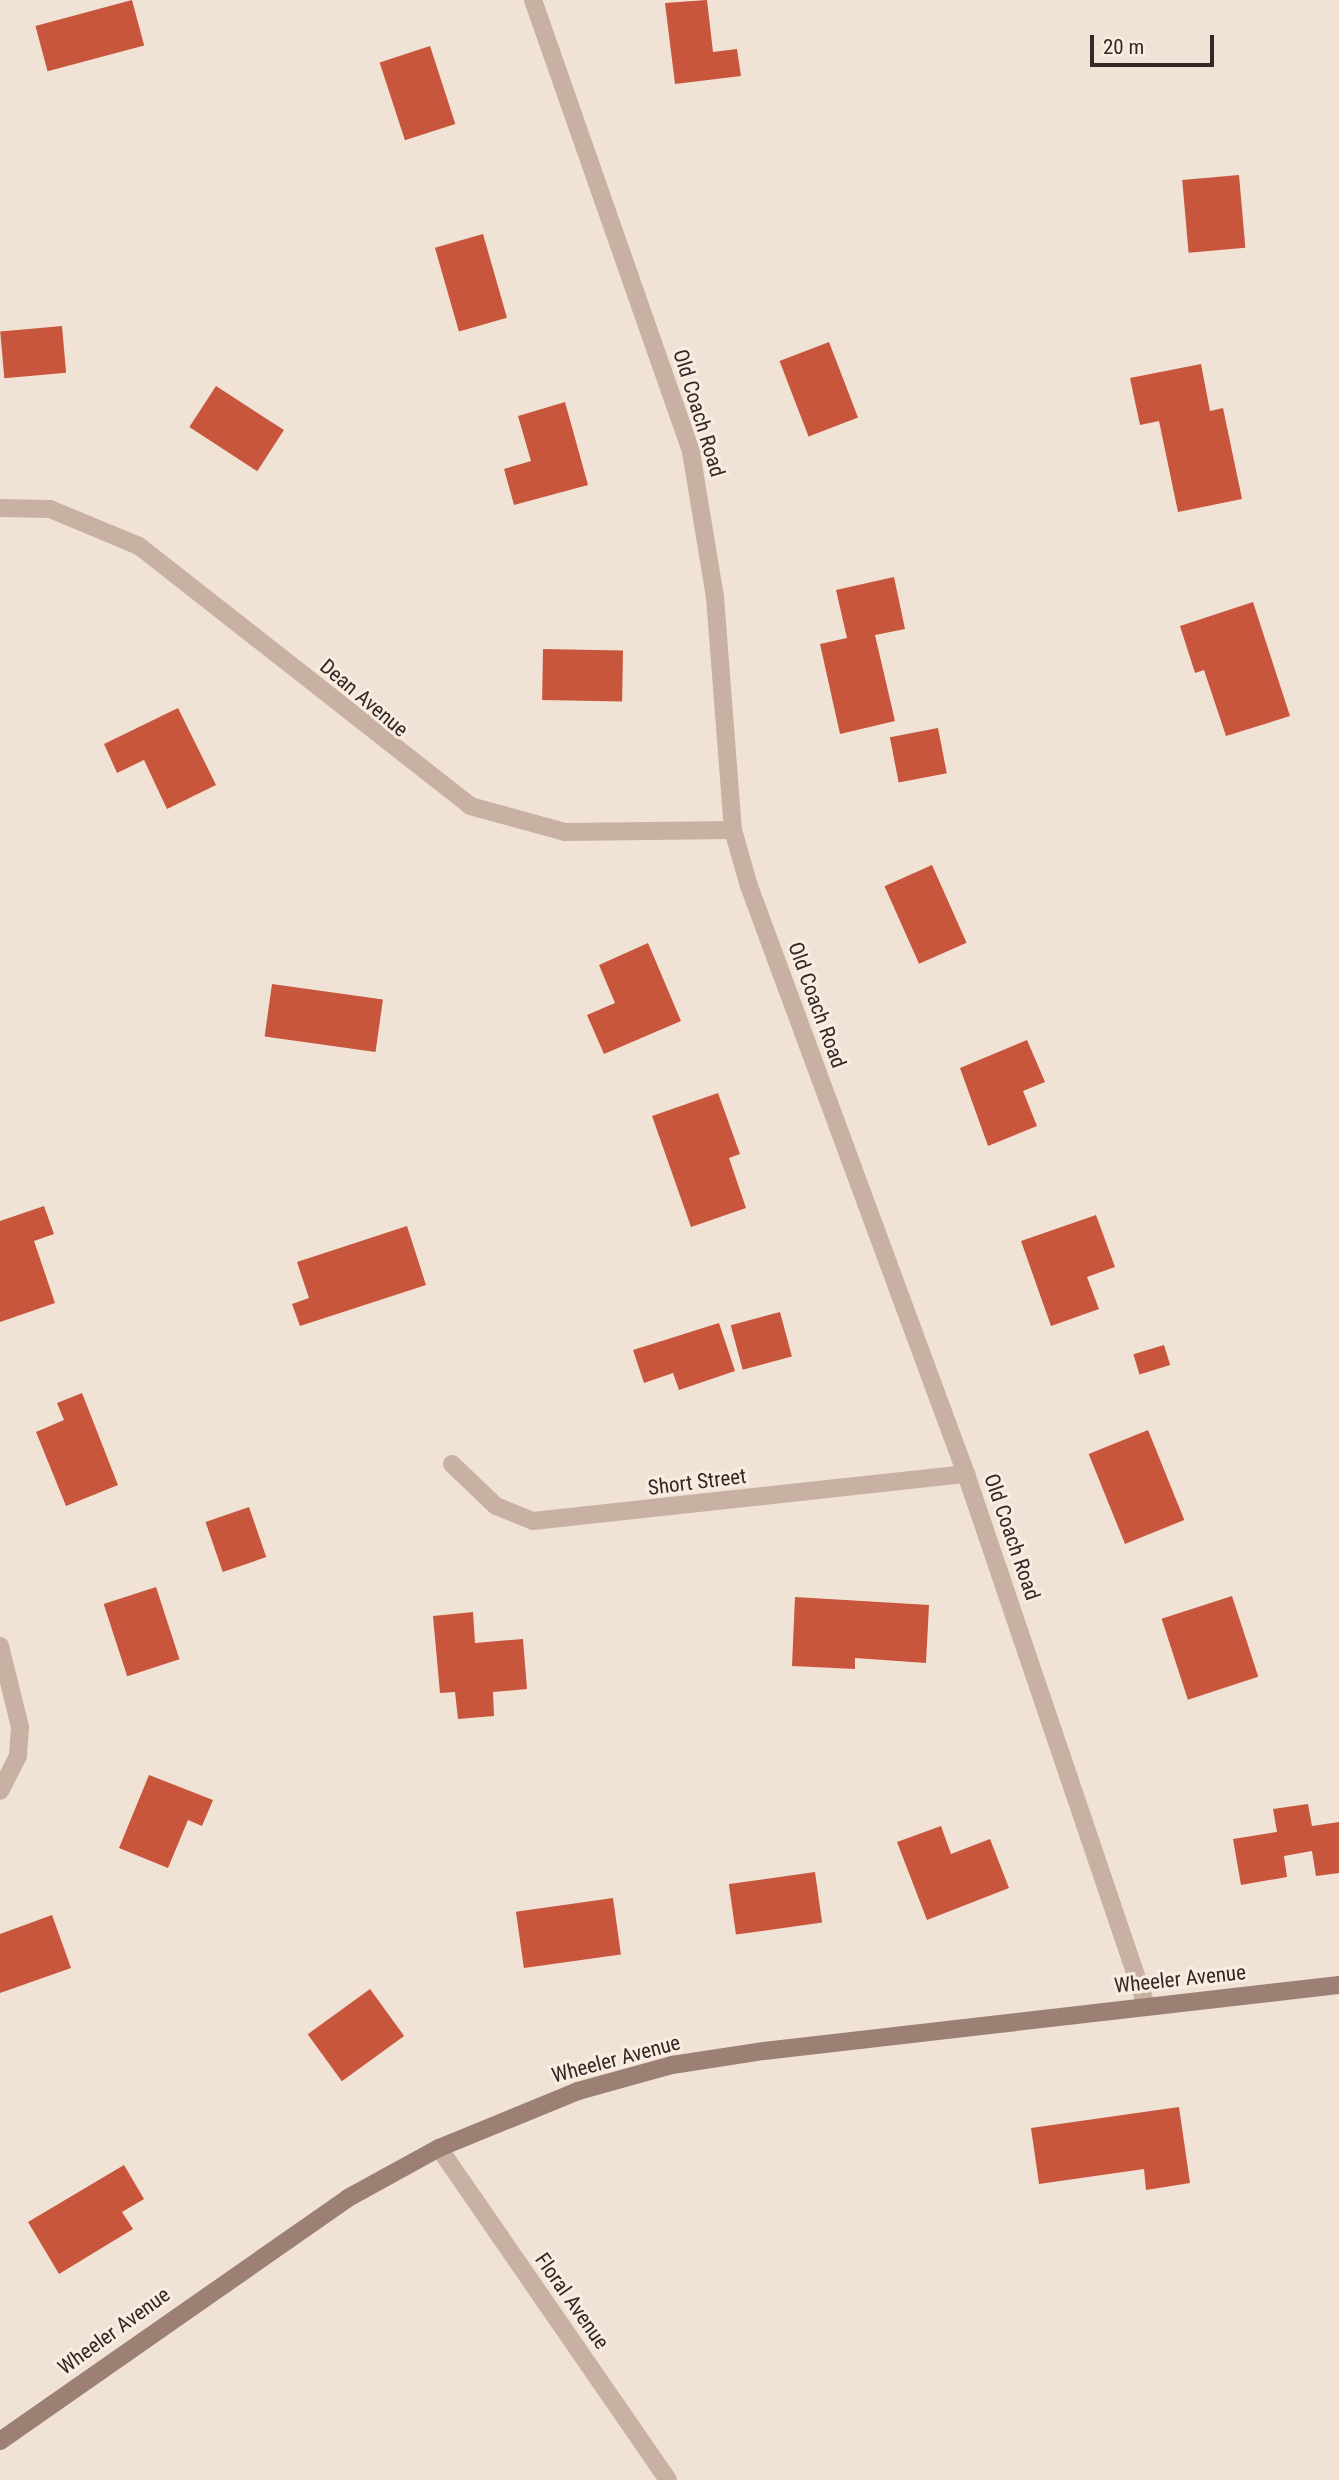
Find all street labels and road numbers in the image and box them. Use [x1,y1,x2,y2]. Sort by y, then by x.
street label: Old Coach Road [668,346,730,480]
street label: Dean Avenue [315,654,413,742]
street label: Old Coach Road [783,939,851,1071]
street label: Short Street [646,1463,748,1501]
street label: Old Coach Road [979,1470,1045,1604]
street label: Wheeler Avenue [1113,1960,1247,1998]
street label: Wheeler Avenue [549,2030,683,2088]
street label: Floral Avenue [530,2248,614,2354]
street label: Wheeler Avenue [53,2282,175,2380]

